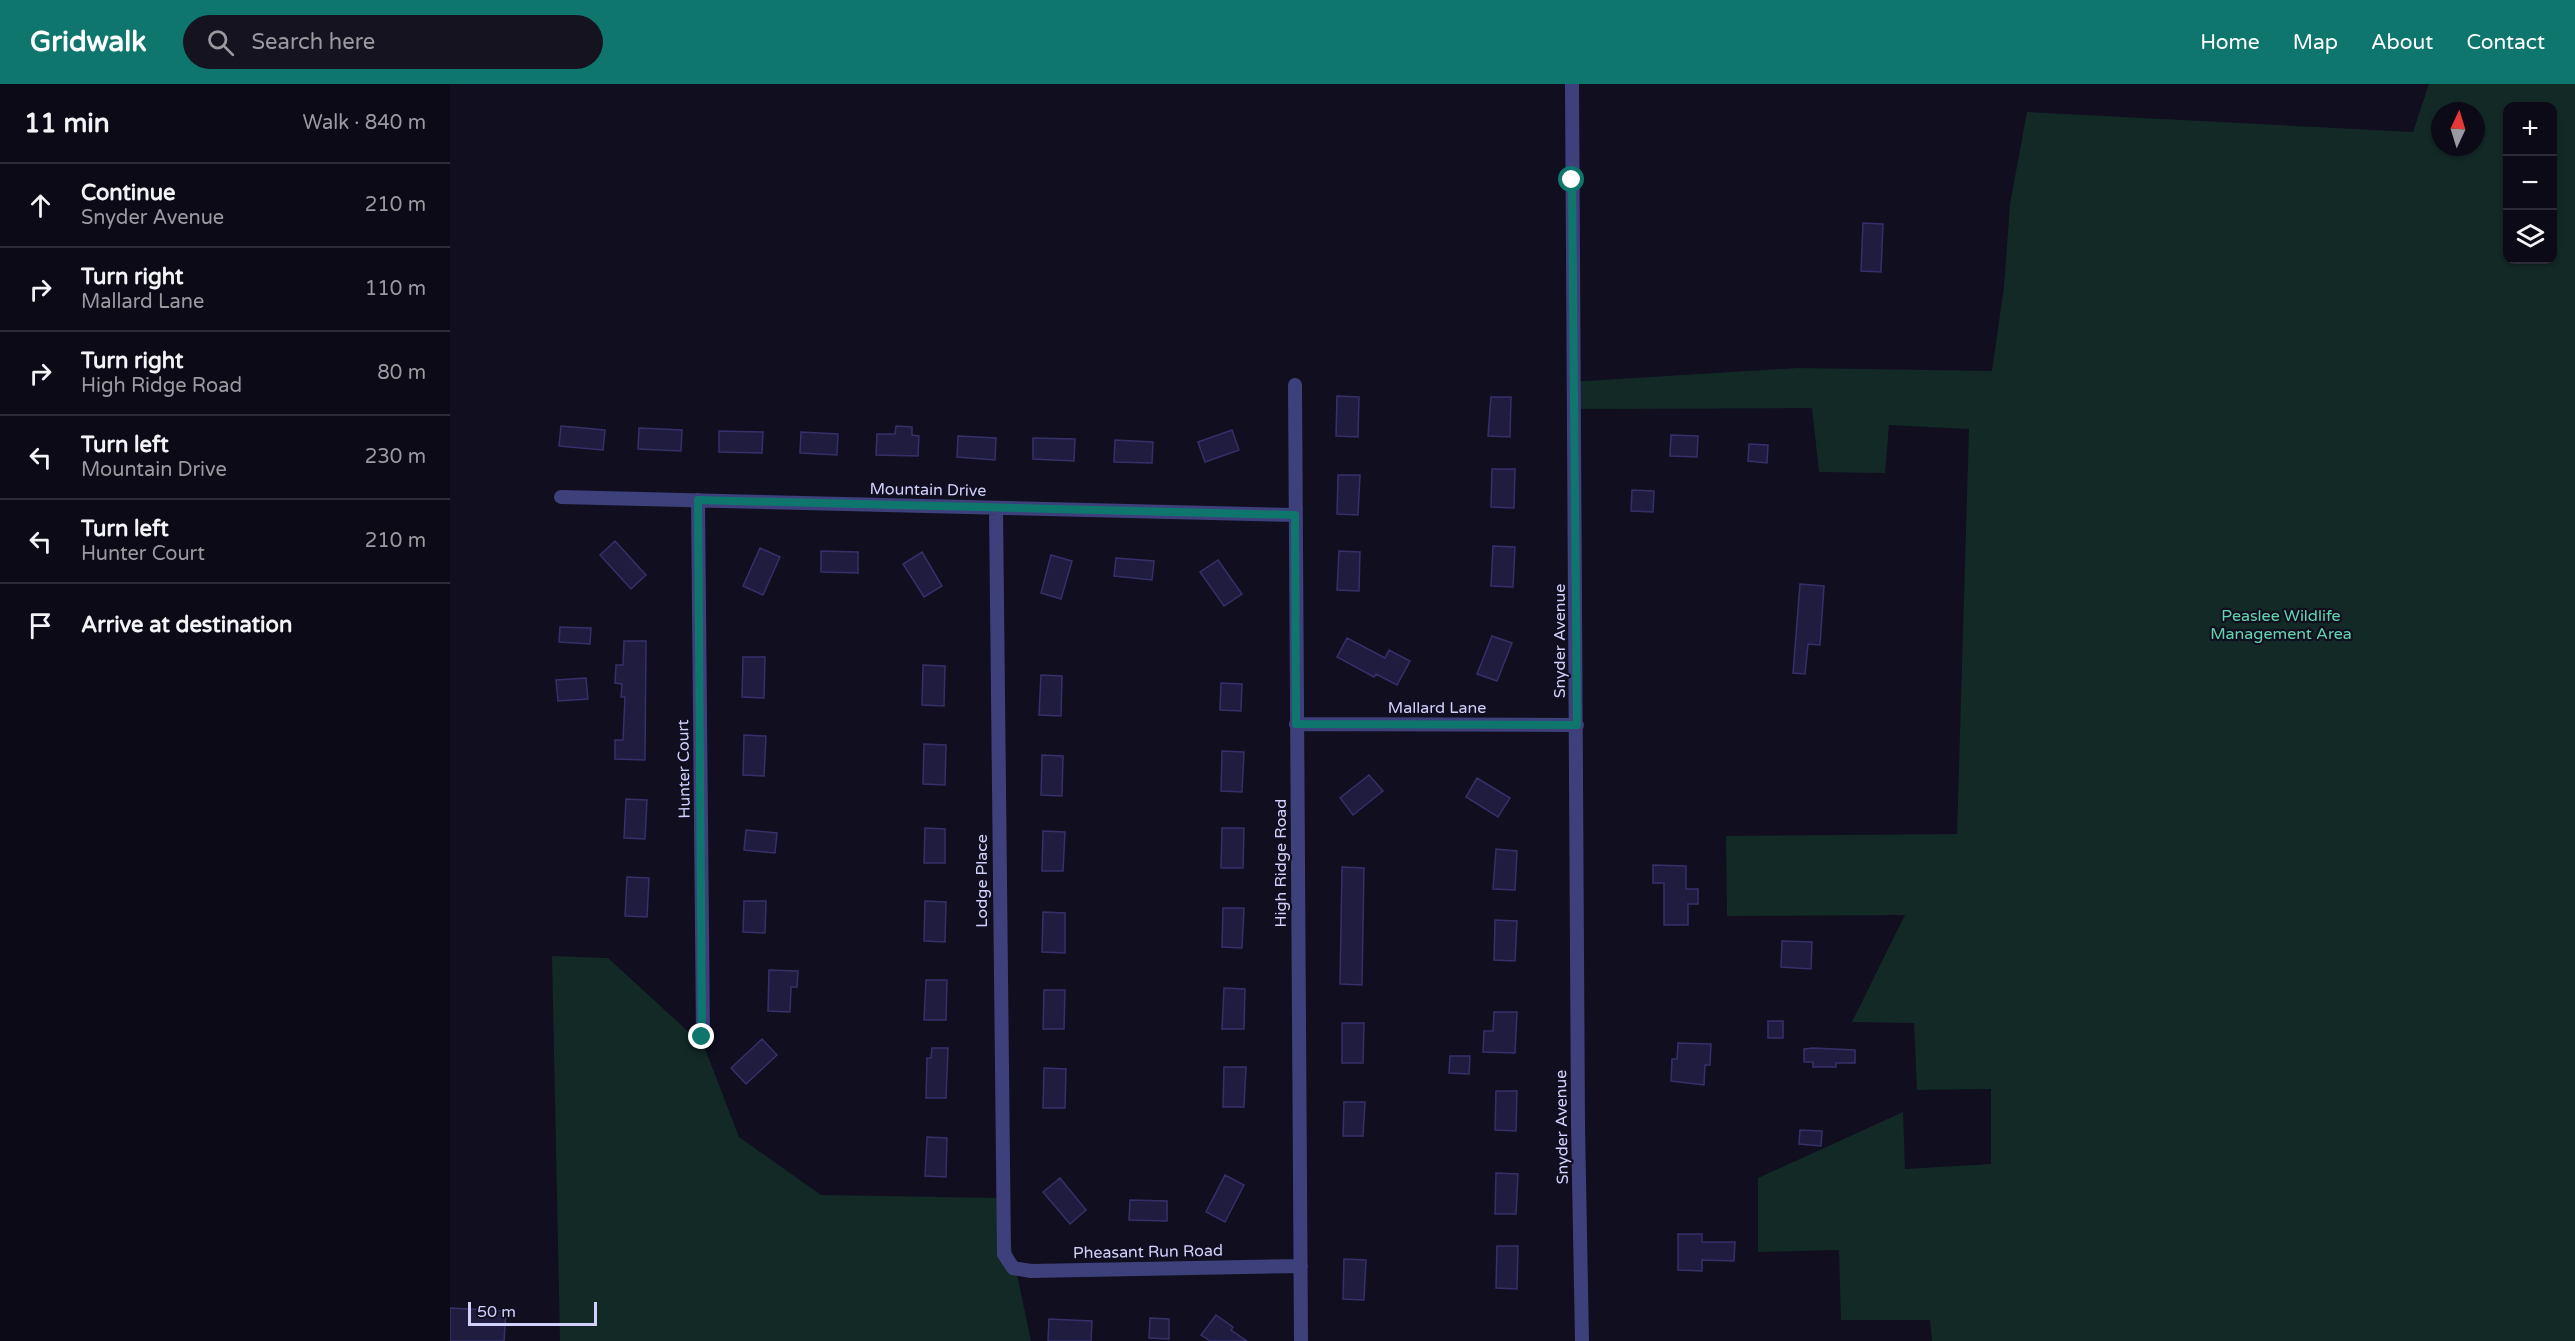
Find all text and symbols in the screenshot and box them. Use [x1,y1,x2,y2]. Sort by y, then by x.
search box [183,15,603,69]
text: Gridwalk [30,25,147,59]
icon: search [204,26,237,59]
text: Search here [252,29,375,55]
text: Home [2200,30,2260,55]
text: Map [2293,30,2338,55]
text: About [2371,30,2433,55]
text: Contact [2466,30,2545,55]
north arrow [2431,102,2485,156]
map controls [2503,102,2557,264]
button: + [2503,102,2557,156]
text: 11 min [24,108,110,139]
text: Walk · 840 m [303,111,426,135]
button: − [2503,156,2557,210]
route start [1558,166,1584,192]
text: Continue [81,180,176,206]
icon: ahead [24,189,57,222]
text: 210 m [365,193,426,217]
text: Snyder Avenue [81,206,224,230]
button: layers [2503,210,2557,264]
text: Turn right [81,264,183,290]
icon: right [24,273,57,306]
text: 110 m [365,277,426,301]
text: Mallard Lane [81,290,204,314]
text: Turn right [81,348,183,374]
icon: right [24,357,57,390]
text: 80 m [377,361,426,385]
text: High Ridge Road [81,374,242,398]
text: Turn left [81,432,169,458]
icon: left [24,441,57,474]
text: 230 m [365,445,426,469]
text: Mountain Drive [81,458,227,482]
street label: Mountain Drive [870,479,986,501]
text: Turn left [81,516,169,542]
icon: left [24,525,57,558]
text: 210 m [365,529,426,553]
text: Hunter Court [81,542,205,566]
street label: Snyder Avenue [1550,584,1570,698]
park label: Peaslee Wildlife Management Area [2210,606,2352,644]
icon: arrive [24,609,57,642]
text: Arrive at destination [81,612,292,638]
street label: Mallard Lane [1388,698,1486,718]
street label: Hunter Court [673,719,695,819]
street label: High Ridge Road [1271,799,1291,927]
street label: Lodge Place [972,834,992,928]
route end [688,1023,714,1049]
street label: Snyder Avenue [1551,1070,1573,1184]
street label: Pheasant Run Road [1073,1241,1223,1263]
scale bar [468,1299,597,1326]
text: 50 m [477,1302,516,1322]

